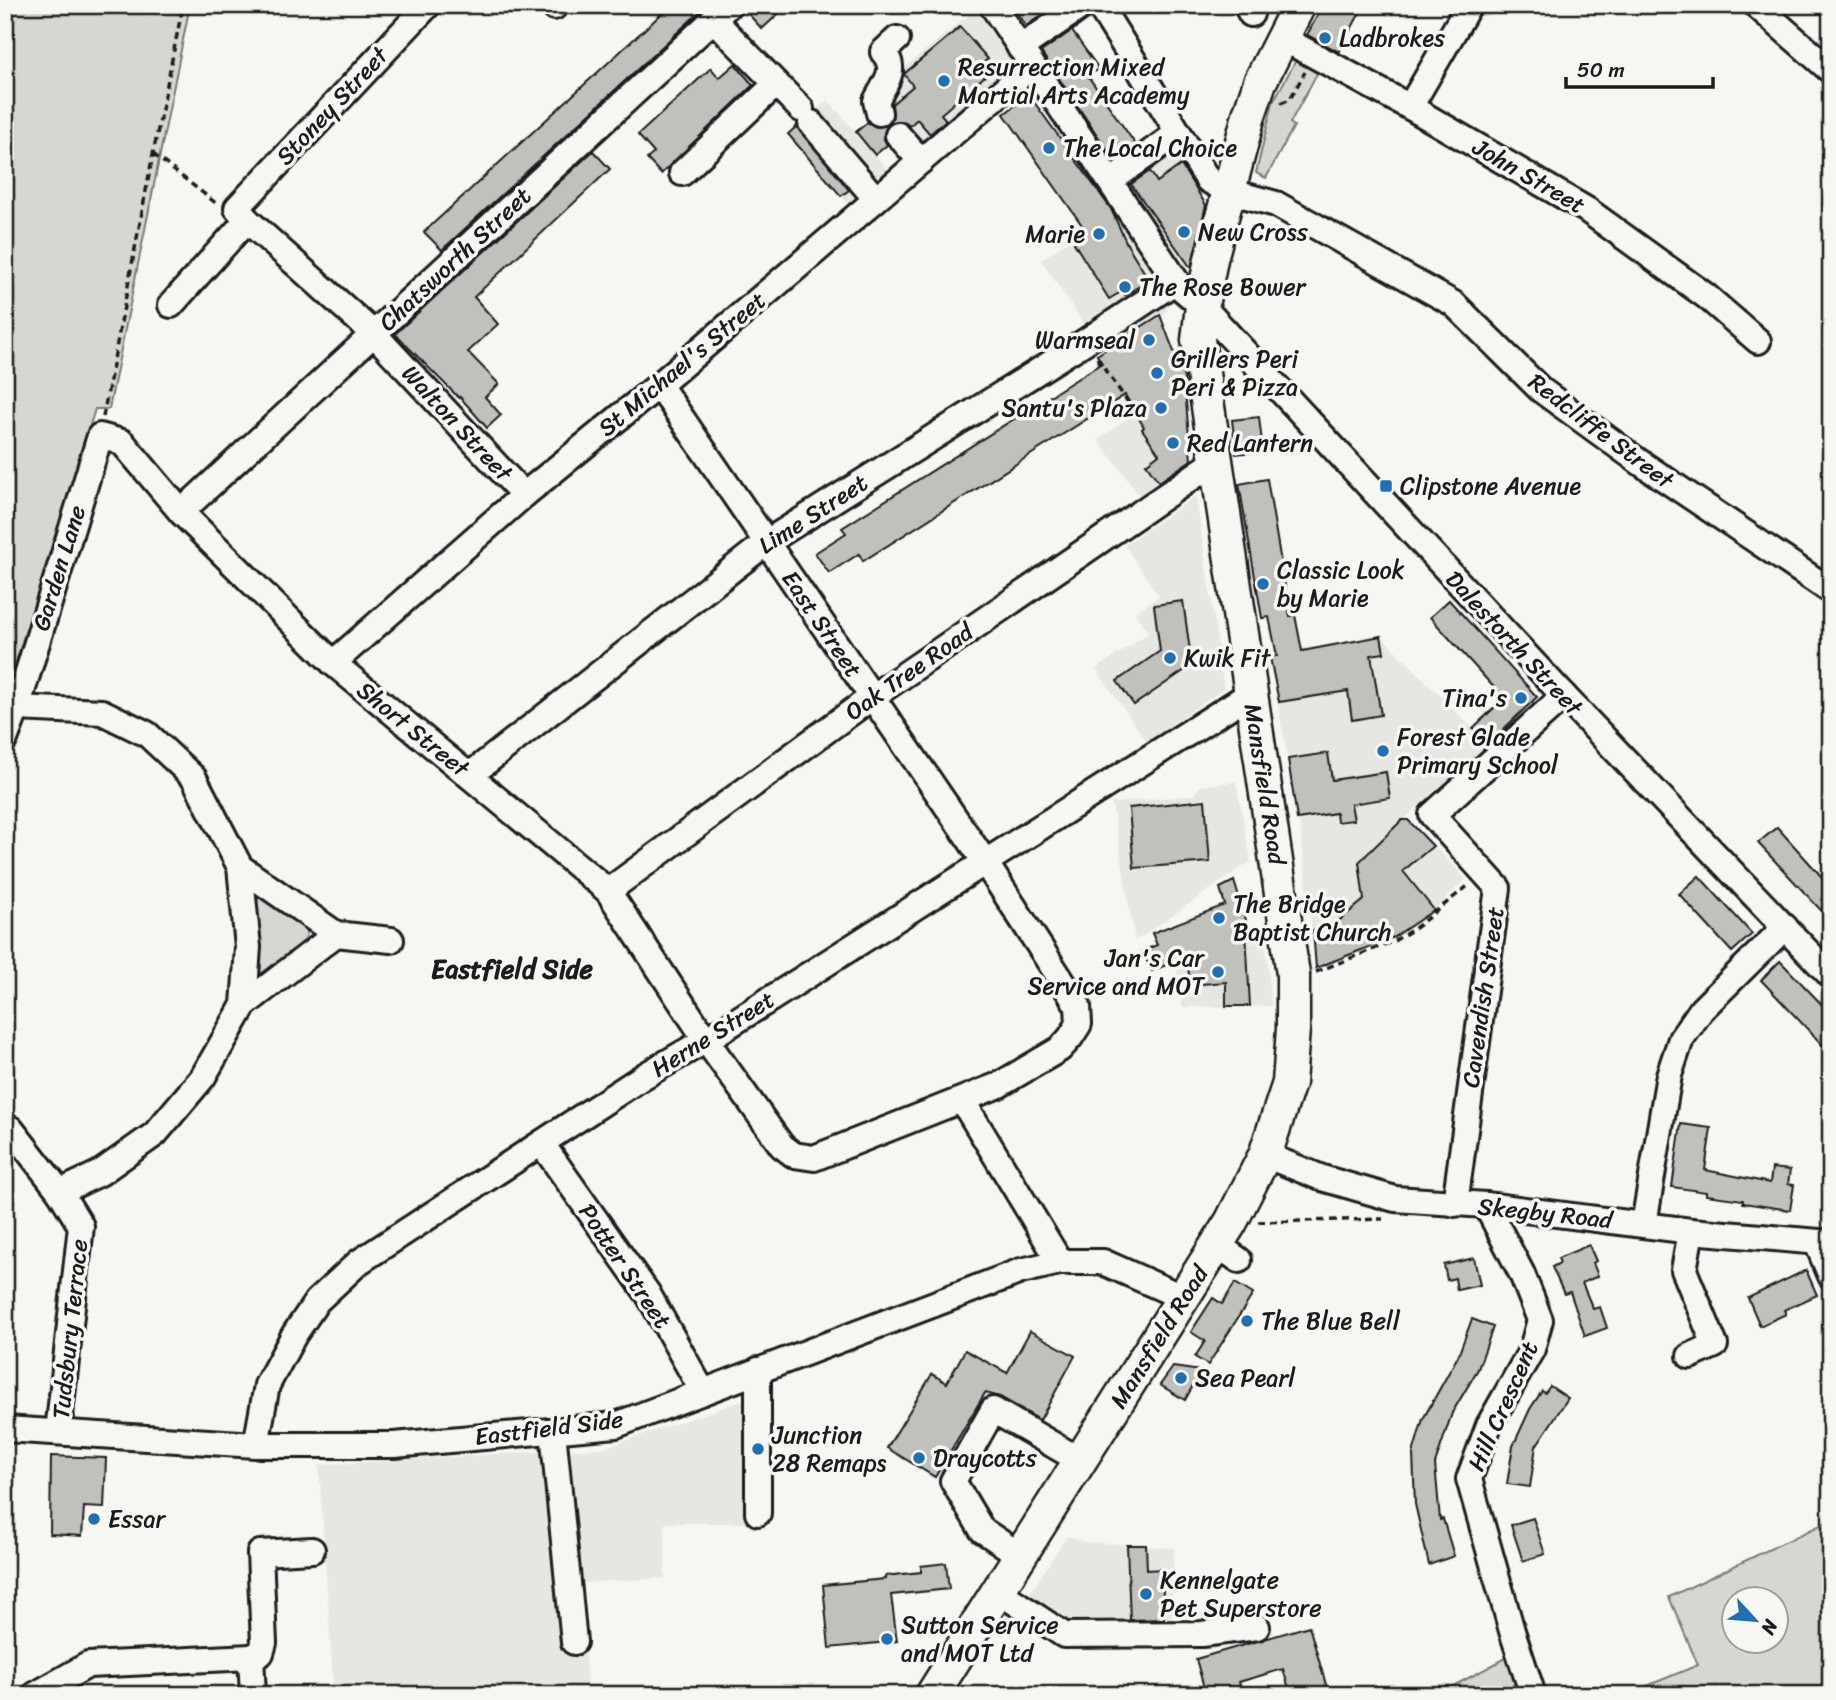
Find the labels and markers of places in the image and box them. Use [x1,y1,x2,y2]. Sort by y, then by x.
place label: Ladbrokes [1339,17,1445,59]
marker: Ladbrokes [1317,30,1333,46]
place label: Resurrection Mixed Martial Arts Academy [958,46,1190,116]
marker: Resurrection Mixed Martial Arts Academy [936,73,952,89]
place label: The Local Choice [1063,127,1238,169]
marker: The Local Choice [1041,140,1057,156]
place label: New Cross [1198,211,1309,253]
place label: Marie [1025,213,1085,255]
marker: New Cross [1176,224,1192,240]
marker: Marie [1091,226,1107,242]
place label: The Rose Bower [1139,266,1308,308]
marker: The Rose Bower [1117,279,1133,295]
place label: Warmseal [1035,319,1136,361]
marker: Warmseal [1141,332,1157,348]
place label: Grillers Peri Peri & Pizza [1171,338,1300,408]
marker: Grillers Peri Peri & Pizza [1149,365,1165,381]
place label: Santu's Plaza [1002,387,1147,429]
marker: Santu's Plaza [1153,400,1169,416]
place label: Red Lantern [1187,422,1313,464]
marker: Red Lantern [1165,435,1181,451]
place label: Clipstone Avenue [1400,465,1581,507]
marker: Clipstone Avenue [1378,478,1394,494]
place label: Classic Look by Marie [1277,549,1405,619]
marker: Classic Look by Marie [1255,576,1271,592]
place label: Kwik Fit [1184,637,1271,679]
marker: Kwik Fit [1162,650,1178,666]
place label: Tina's [1442,677,1507,719]
marker: Tina's [1513,690,1529,706]
place label: Forest Glade Primary School [1397,716,1559,786]
marker: Forest Glade Primary School [1375,743,1391,759]
place label: The Bridge Baptist Church [1233,883,1391,953]
marker: The Bridge Baptist Church [1211,910,1227,926]
place label: Jan's Car Service and MOT [1027,937,1205,1007]
marker: Jan's Car Service and MOT [1210,964,1226,980]
place label: The Blue Bell [1261,1300,1401,1342]
marker: The Blue Bell [1239,1313,1255,1329]
place label: Sea Pearl [1195,1357,1296,1399]
marker: Sea Pearl [1173,1370,1189,1386]
place label: Junction 28 Remaps [771,1414,887,1484]
place label: Draycotts [933,1437,1038,1479]
marker: Junction 28 Remaps [750,1441,766,1457]
marker: Draycotts [911,1450,927,1466]
place label: Essar [108,1498,166,1540]
marker: Essar [86,1511,102,1527]
place label: Kennelgate Pet Superstore [1160,1559,1322,1629]
marker: Kennelgate Pet Superstore [1138,1586,1154,1602]
place label: Sutton Service and MOT Ltd [901,1604,1059,1674]
marker: Sutton Service and MOT Ltd [879,1631,895,1647]

